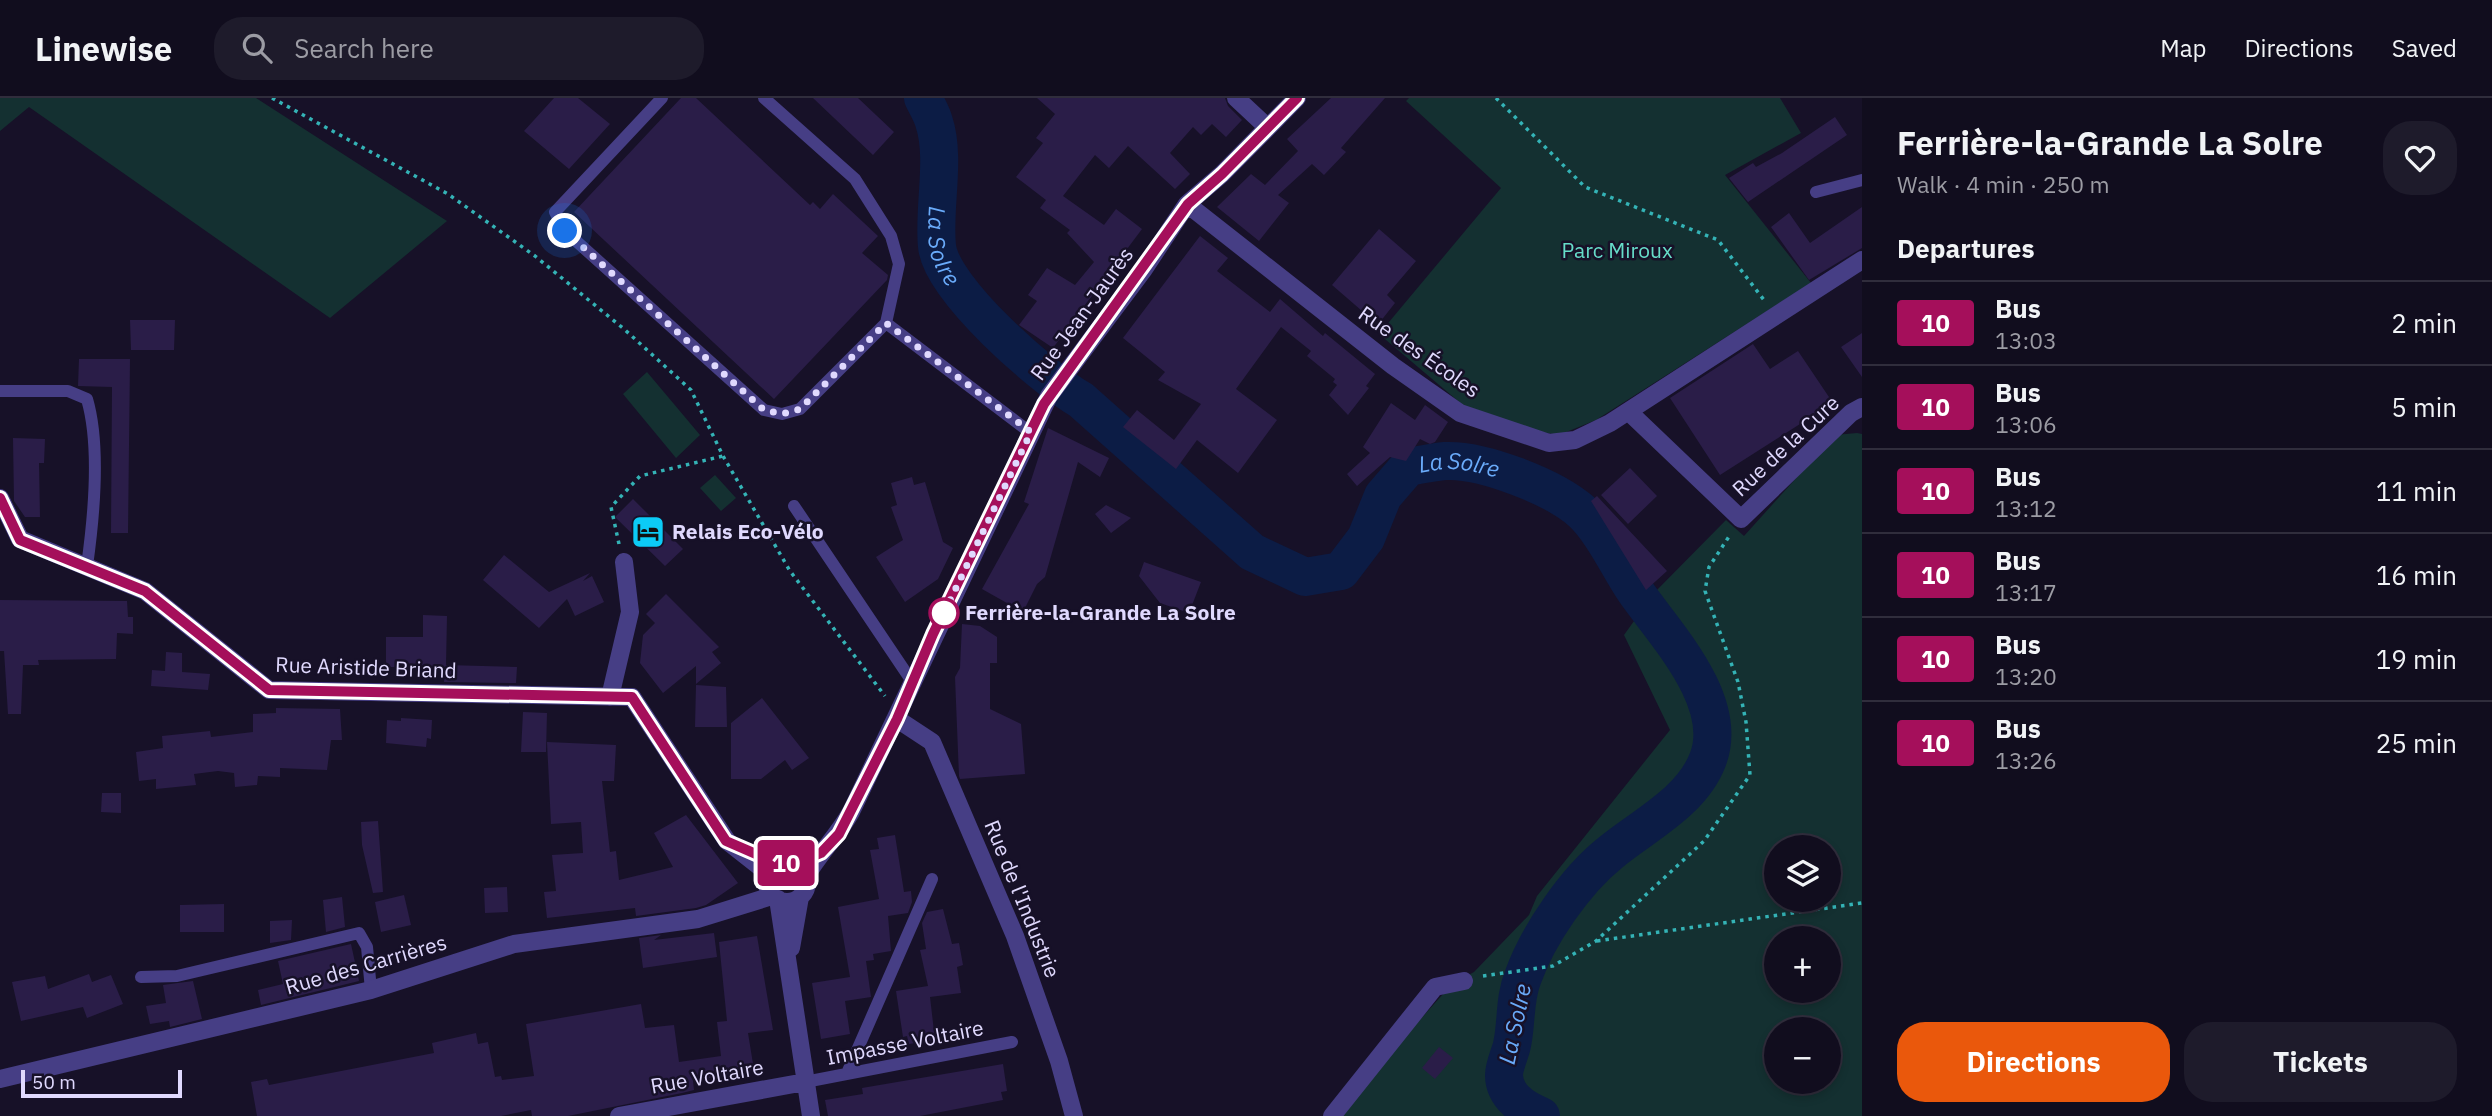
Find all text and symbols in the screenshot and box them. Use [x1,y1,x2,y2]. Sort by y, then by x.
search box [214,17,704,80]
text: Linewise [35,27,172,70]
icon: search [238,29,276,67]
text: Search here [294,31,434,65]
text: Map [2160,32,2206,64]
text: Directions [2244,32,2354,64]
text: Saved [2392,32,2457,64]
text: Ferrière-la-Grande La Solre [1897,121,2323,164]
button: heart [2383,121,2457,195]
text: Walk · 4 min · 250 m [1897,169,2110,199]
water label: La Solre [922,205,968,291]
your location [547,213,582,248]
text: Departures [1897,231,2035,265]
park label: Parc Miroux [1561,236,1673,264]
street label: Rue Jean-Jaurès [1023,241,1139,386]
text: Bus [1995,291,2041,325]
street label: Rue des Écoles [1353,299,1486,404]
text: 2 min [2391,306,2457,340]
text: 10 [1921,307,1950,339]
text: 13:03 [1995,325,2057,355]
text: Bus [1995,375,2041,409]
street label: Rue de la Cure [1726,388,1845,502]
text: 5 min [2391,390,2457,424]
text: 10 [1921,391,1950,423]
text: 13:06 [1995,409,2057,439]
water label: La Solre [1416,445,1503,484]
text: Bus [1995,459,2041,493]
text: 11 min [2376,474,2457,508]
text: 10 [1921,475,1950,507]
text: 13:12 [1995,493,2057,523]
hotel icon: Relais Eco-Vélo [629,513,667,551]
place label: Relais Eco-Vélo [672,517,824,545]
text: Bus [1995,543,2041,577]
text: 16 min [2376,558,2457,592]
text: 10 [1921,559,1950,591]
text: 13:17 [1995,577,2057,607]
marker: Ferrière-la-Grande La Solre [929,598,959,628]
place label: Ferrière-la-Grande La Solre [965,598,1236,626]
text: Bus [1995,627,2041,661]
text: 19 min [2376,642,2457,676]
text: 10 [1921,643,1950,675]
street label: Rue Aristide Briand [275,650,457,684]
text: 13:20 [1995,661,2057,691]
text: Bus [1995,711,2041,745]
text: 25 min [2376,726,2457,760]
text: 10 [1921,727,1950,759]
text: 13:26 [1995,745,2057,775]
street label: Rue de l'Industrie [979,816,1067,982]
map controls [1764,835,1841,1094]
button: layers [1764,835,1841,912]
line badge: 10 [754,840,818,886]
text: 10 [772,847,800,879]
button: + [1764,926,1841,1003]
street label: Rue des Carrières [282,928,450,1000]
water label: La Solre [1491,981,1537,1067]
street label: Impasse Voltaire [824,1013,986,1071]
button: − [1764,1017,1841,1094]
button: Directions [1897,1022,2170,1102]
button: Tickets [2184,1022,2457,1102]
street label: Rue Voltaire [648,1052,766,1100]
scale bar [21,1067,182,1099]
text: 50 m [32,1070,76,1094]

